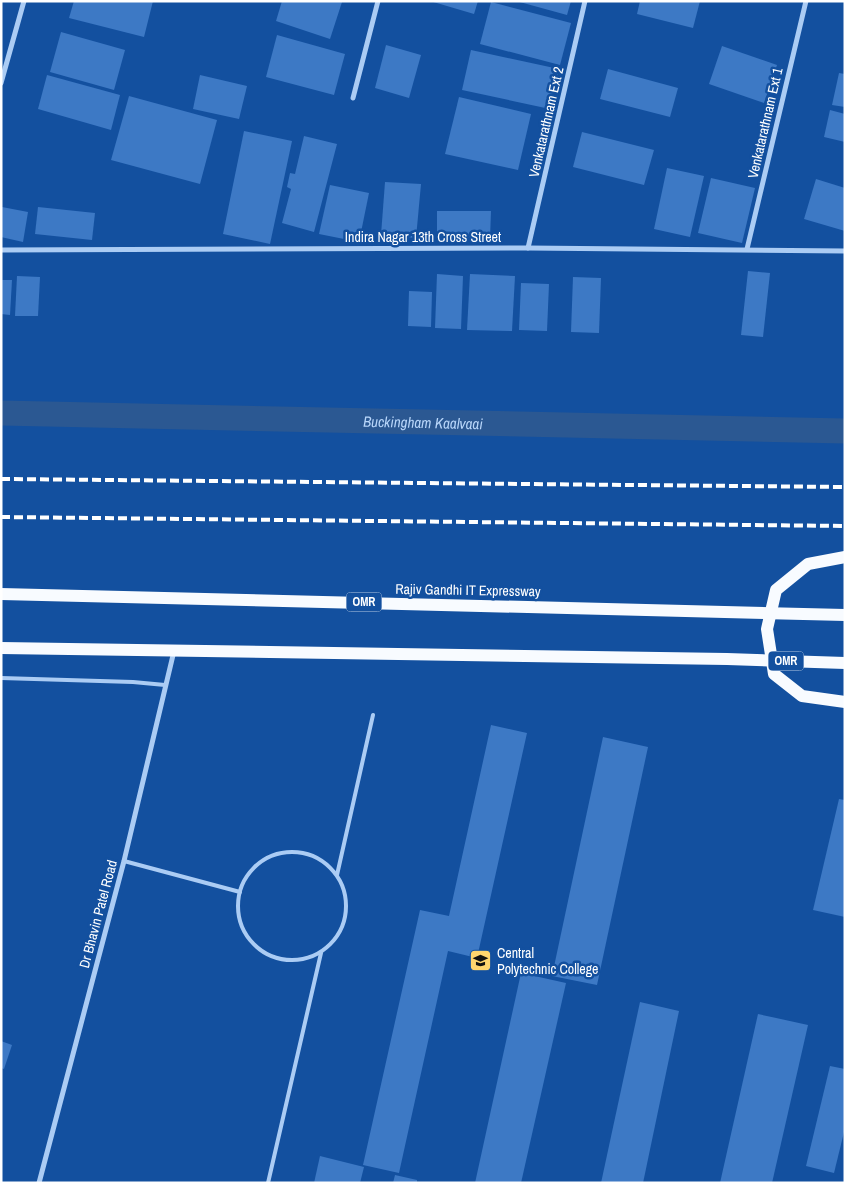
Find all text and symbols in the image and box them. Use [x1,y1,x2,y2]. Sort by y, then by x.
street label: Venkatarathnam Ext 2 [525,65,567,179]
street label: Venkatarathnam Ext 1 [744,65,787,180]
street label: Indira Nagar 13th Cross Street [345,228,501,246]
water label: Buckingham Kaalvaai [363,410,484,434]
street label: Rajiv Gandhi IT Expressway [395,580,541,600]
road number: OMR [346,592,382,612]
road number: OMR [768,651,804,670]
street label: Dr Bhavin Patel Road [75,858,121,970]
place label: Central Polytechnic College [497,944,598,978]
school or university icon: Central Polytechnic College [469,949,493,973]

